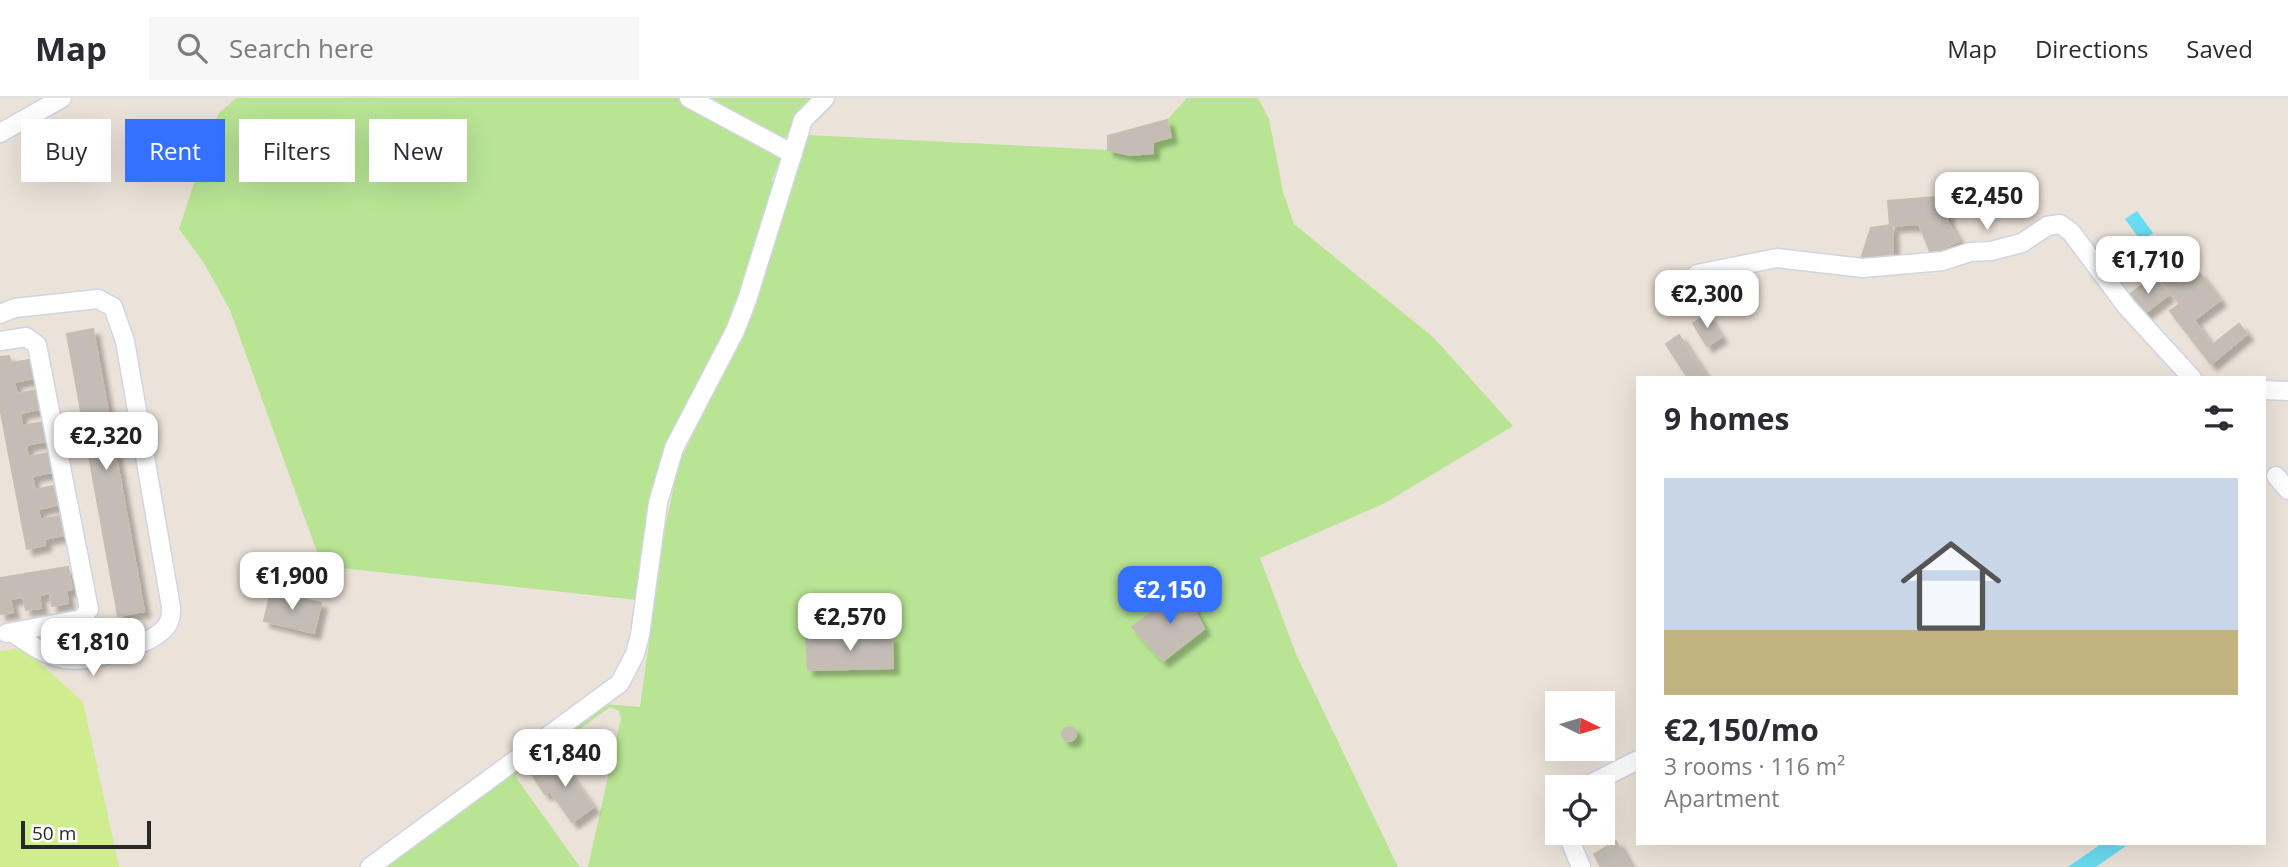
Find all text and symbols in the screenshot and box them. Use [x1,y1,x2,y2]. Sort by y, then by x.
search box [149,17,639,80]
text: Map [35,26,107,71]
icon: search [173,29,211,67]
text: Search here [229,30,374,66]
text: Map [1947,32,1997,65]
text: Directions [2035,32,2148,65]
text: Saved [2186,32,2253,65]
chip: Buy [21,119,111,182]
chip: Rent [125,119,225,182]
chip: Filters [239,119,355,182]
chip: New [369,119,467,182]
pin: €2,450 [1930,172,2044,232]
text: €2,450 [1951,179,2023,211]
pin: €1,710 [2091,236,2205,296]
text: €1,710 [2112,243,2184,275]
pin: €2,300 [1650,271,1764,330]
text: €2,300 [1671,277,1743,309]
text: 9 homes [1664,398,1789,439]
icon: filters [2200,399,2238,437]
pin: €2,320 [49,412,163,472]
text: €2,320 [70,419,142,451]
icon: home [1888,523,2014,649]
pin: €1,900 [235,552,349,612]
text: €1,900 [256,559,328,591]
pin: €2,150 [1113,566,1227,626]
text: €2,150 [1134,573,1206,605]
pin: €2,570 [793,594,907,653]
text: €2,570 [814,600,886,632]
pin: €1,810 [36,618,150,678]
text: €1,810 [57,625,129,657]
north arrow [1545,691,1615,761]
map controls [1545,691,1615,845]
text: €2,150/mo [1664,709,1819,750]
pin: €1,840 [508,730,622,789]
text: €1,840 [529,736,601,768]
text: 3 rooms · 116 m² [1664,750,1845,782]
button: locate [1545,775,1615,845]
text: Apartment [1664,782,1780,814]
scale bar [21,818,150,850]
text: 50 m [32,820,76,846]

